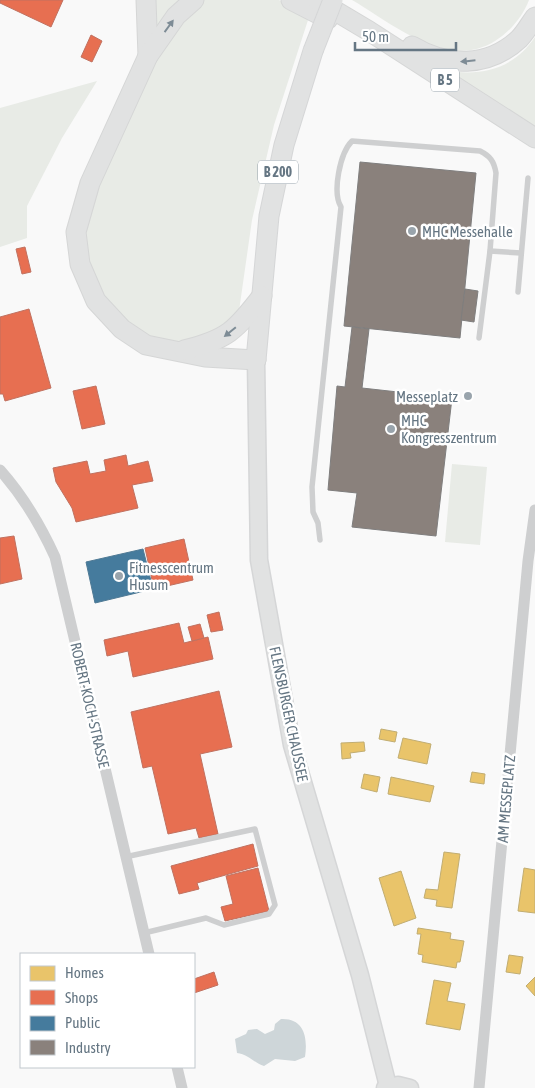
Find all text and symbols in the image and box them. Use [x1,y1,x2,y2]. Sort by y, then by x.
one-way arrow [164,19,174,33]
scale bar [355,20,456,52]
text: 50 m [362,28,389,45]
one-way arrow [460,57,476,65]
road number: B 5 [431,68,459,92]
road number: B 200 [258,160,298,183]
place label: MHC Messehalle [422,223,513,240]
marker: MHC Messehalle [406,225,418,237]
one-way arrow [223,327,236,338]
place label: Messeplatz [396,388,459,405]
marker: Messeplatz [462,390,474,402]
place label: MHC Kongresszentrum [401,412,497,446]
marker: MHC Kongresszentrum [385,423,397,435]
place label: Fitnesscentrum Husum [129,559,214,593]
marker: Fitnesscentrum Husum [113,570,125,582]
street label: ROBERT-KOCH-STRASSE [67,641,113,770]
street label: FLENSBURGER CHAUSSEE [266,645,312,784]
street label: AM MESSEPLATZ [494,754,518,844]
legend [20,953,195,1068]
text: Homes [65,964,104,981]
text: Shops [65,989,98,1006]
text: Public [65,1014,100,1031]
text: Industry [65,1039,111,1056]

